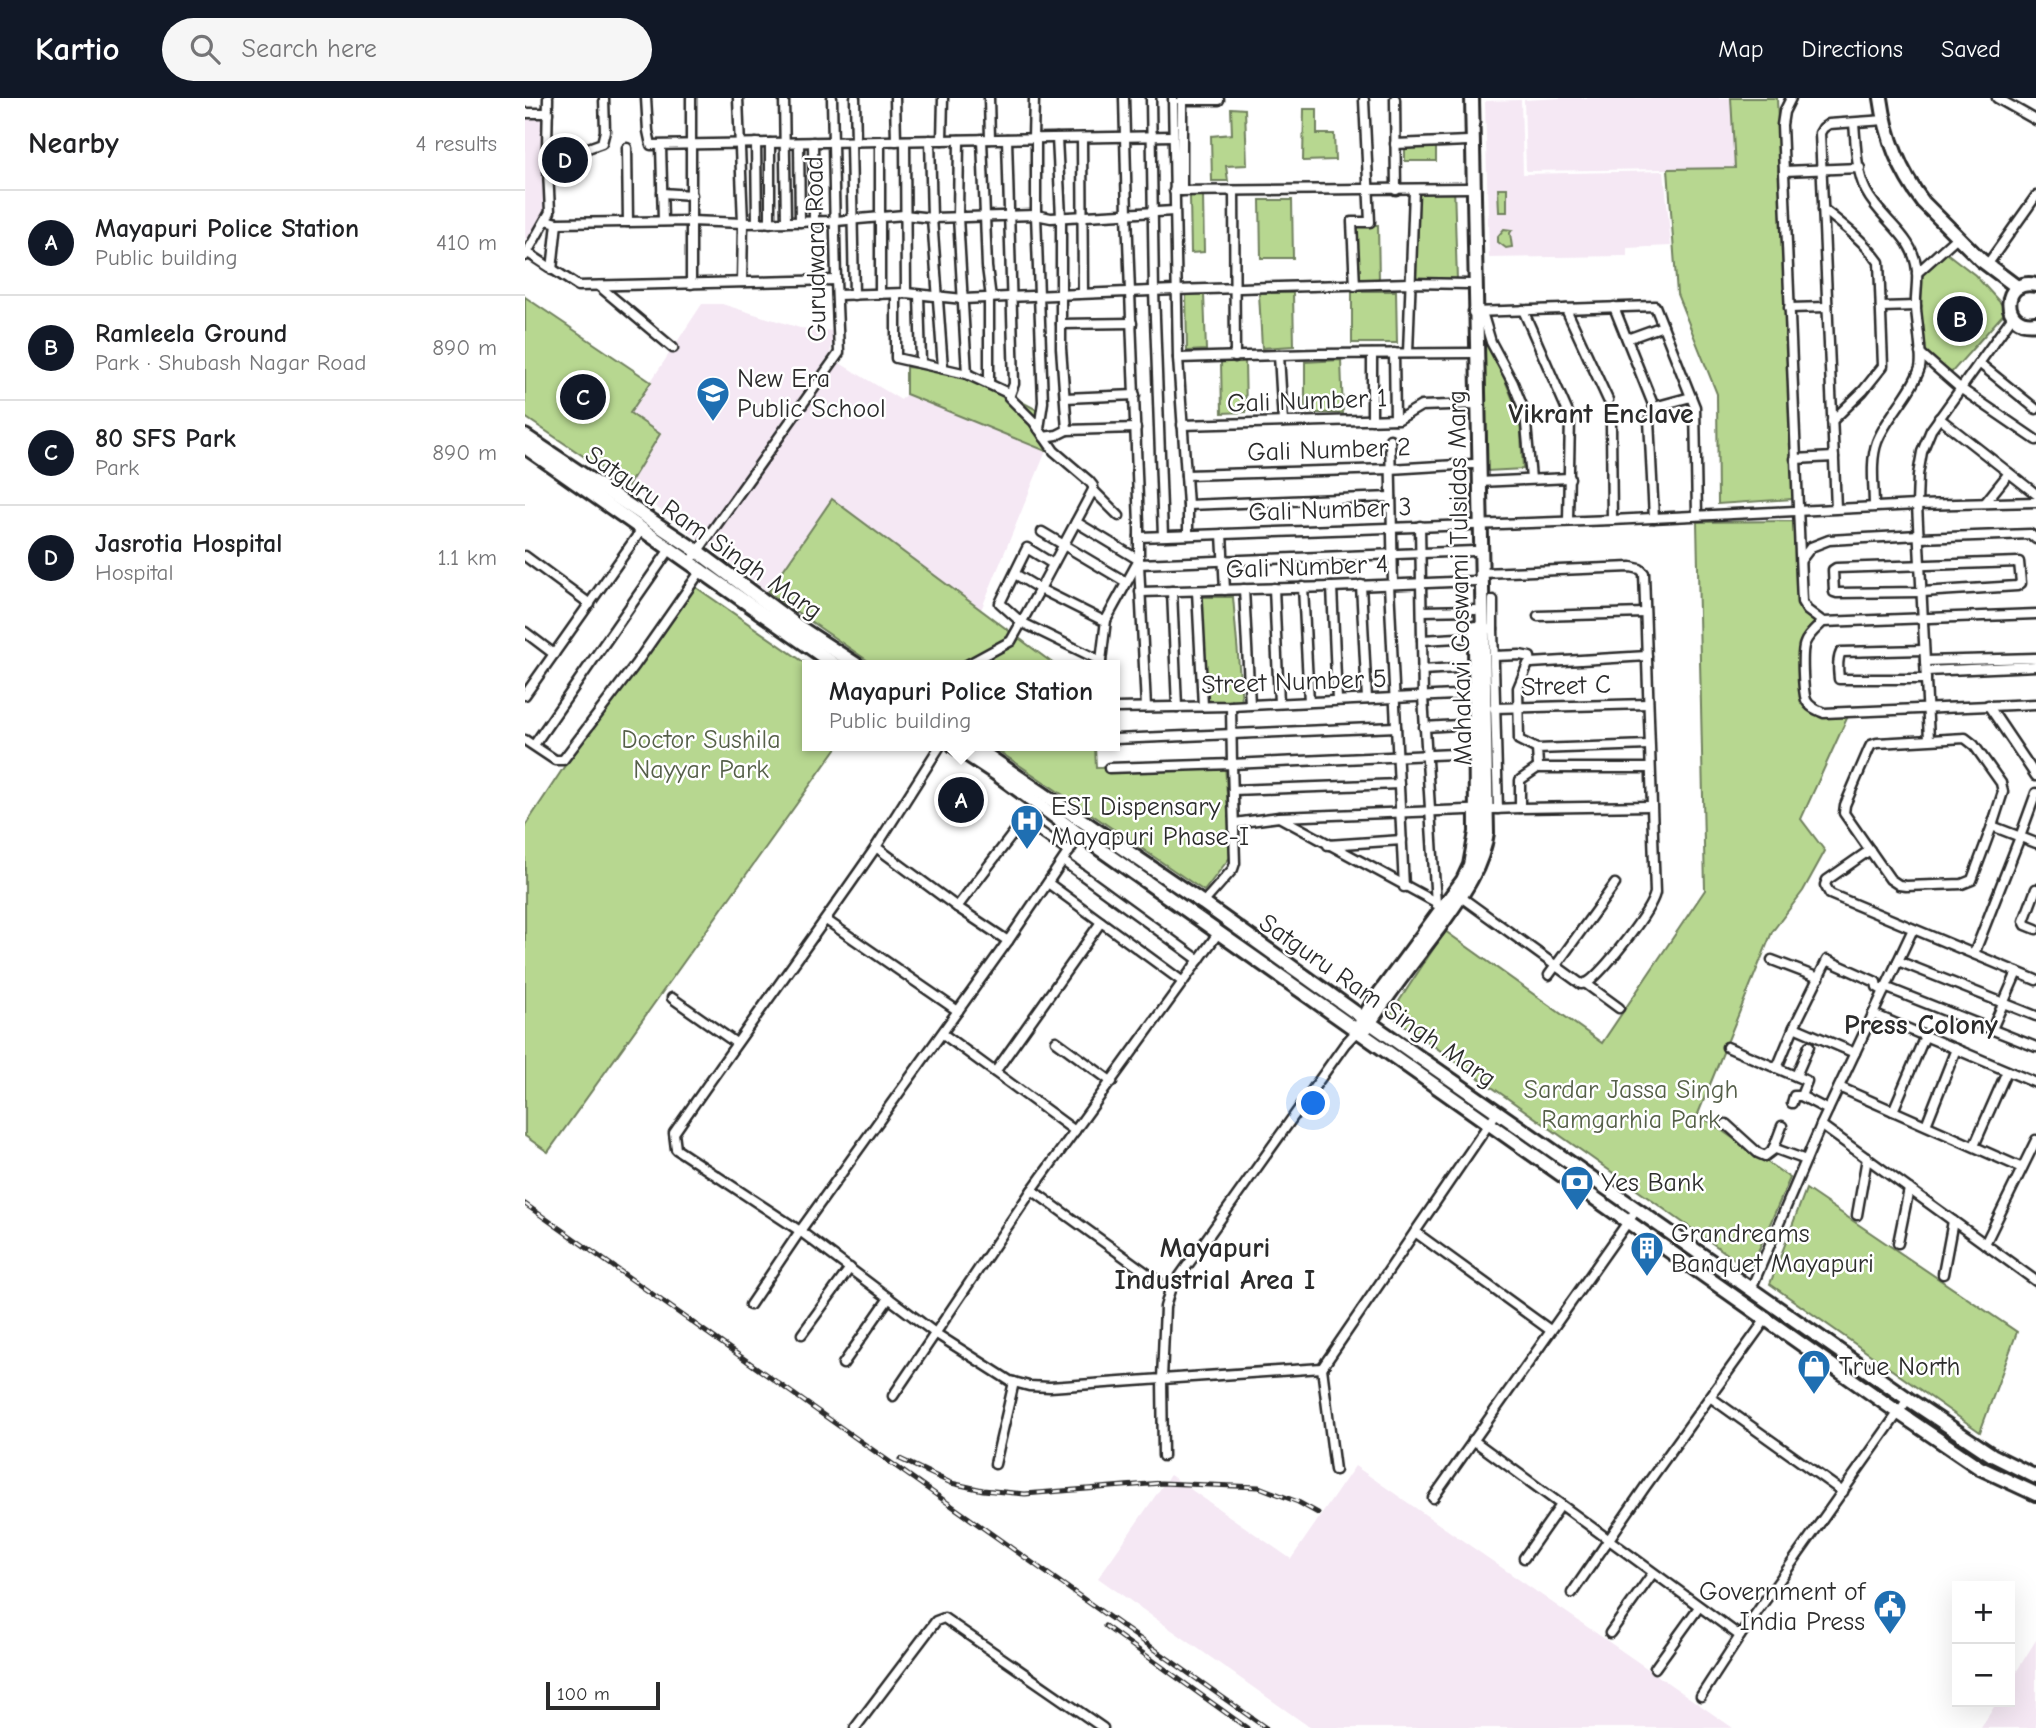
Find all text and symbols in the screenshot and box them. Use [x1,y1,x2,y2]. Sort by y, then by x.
search box [162,18,652,81]
text: Kartio [35,30,120,68]
icon: search [186,30,224,68]
text: Search here [242,34,377,64]
text: Map [1718,35,1764,63]
text: Directions [1802,35,1903,63]
text: Saved [1941,35,2001,63]
text: Nearby [28,126,119,161]
text: 4 results [415,130,497,157]
pin: D [542,134,588,186]
street label: Gurudwara Road [799,156,833,342]
text: Mayapuri Police Station [95,214,359,244]
text: A [45,229,57,256]
text: 410 m [436,229,497,256]
text: Public building [95,244,238,271]
pin: B [1937,293,1983,345]
text: Ramleela Ground [95,319,287,349]
text: B [44,334,58,361]
text: 890 m [432,334,497,361]
text: Park · Shubash Nagar Road [95,349,367,376]
place label: New Era Public School [737,364,886,424]
pin: C [560,371,606,423]
school or university icon: New Era Public School [694,374,732,423]
street label: Gali Number 1 [1226,383,1388,419]
street label: Mahakavi Goswami Tulsidas Marg [1442,390,1478,766]
district label: Vikrant Enclave [1508,398,1694,430]
text: 80 SFS Park [95,424,236,454]
street label: Gali Number 2 [1247,432,1411,468]
text: C [44,439,58,466]
text: 890 m [432,439,497,466]
street label: Satguru Ram Singh Marg [579,440,828,626]
text: Park [95,454,139,481]
street label: Gali Number 3 [1248,492,1412,528]
text: Jasrotia Hospital [95,529,282,559]
text: D [44,544,58,571]
text: 1.1 km [437,544,497,571]
street label: Gali Number 4 [1225,549,1389,585]
text: Hospital [95,559,173,586]
popup [802,660,1120,751]
street label: Street Number 5 [1201,664,1387,700]
street label: Street C [1521,669,1611,703]
text: Mayapuri Police Station [829,677,1093,707]
text: Public building [829,707,972,734]
park label: Doctor Sushila Nayyar Park [621,725,781,785]
pin: A [938,774,984,826]
place label: ESI Dispensary Mayapuri Phase-I [1051,792,1249,852]
hospital icon: ESI Dispensary Mayapuri Phase-I [1008,802,1046,851]
street label: Satguru Ram Singh Marg [1253,908,1502,1094]
district label: Press Colony [1844,1009,1998,1041]
park label: Sardar Jassa Singh Ramgarhia Park [1524,1075,1738,1135]
your location [1296,1086,1330,1120]
bank icon: Yes Bank [1558,1163,1596,1212]
place label: Yes Bank [1601,1168,1704,1198]
place label: Grandreams Banquet Mayapuri [1671,1219,1874,1279]
building icon: Grandreams Banquet Mayapuri [1628,1229,1666,1278]
district label: Mayapuri Industrial Area I [1115,1232,1315,1296]
shop icon: True North [1795,1347,1833,1396]
place label: True North [1839,1352,1960,1382]
place label: Government of India Press [1699,1577,1867,1637]
map controls [1952,1581,2015,1707]
button: + [1952,1581,2015,1644]
public building icon: Government of India Press [1871,1587,1909,1636]
button: − [1952,1644,2015,1707]
scale bar [546,1679,660,1711]
text: 100 m [557,1683,610,1705]

